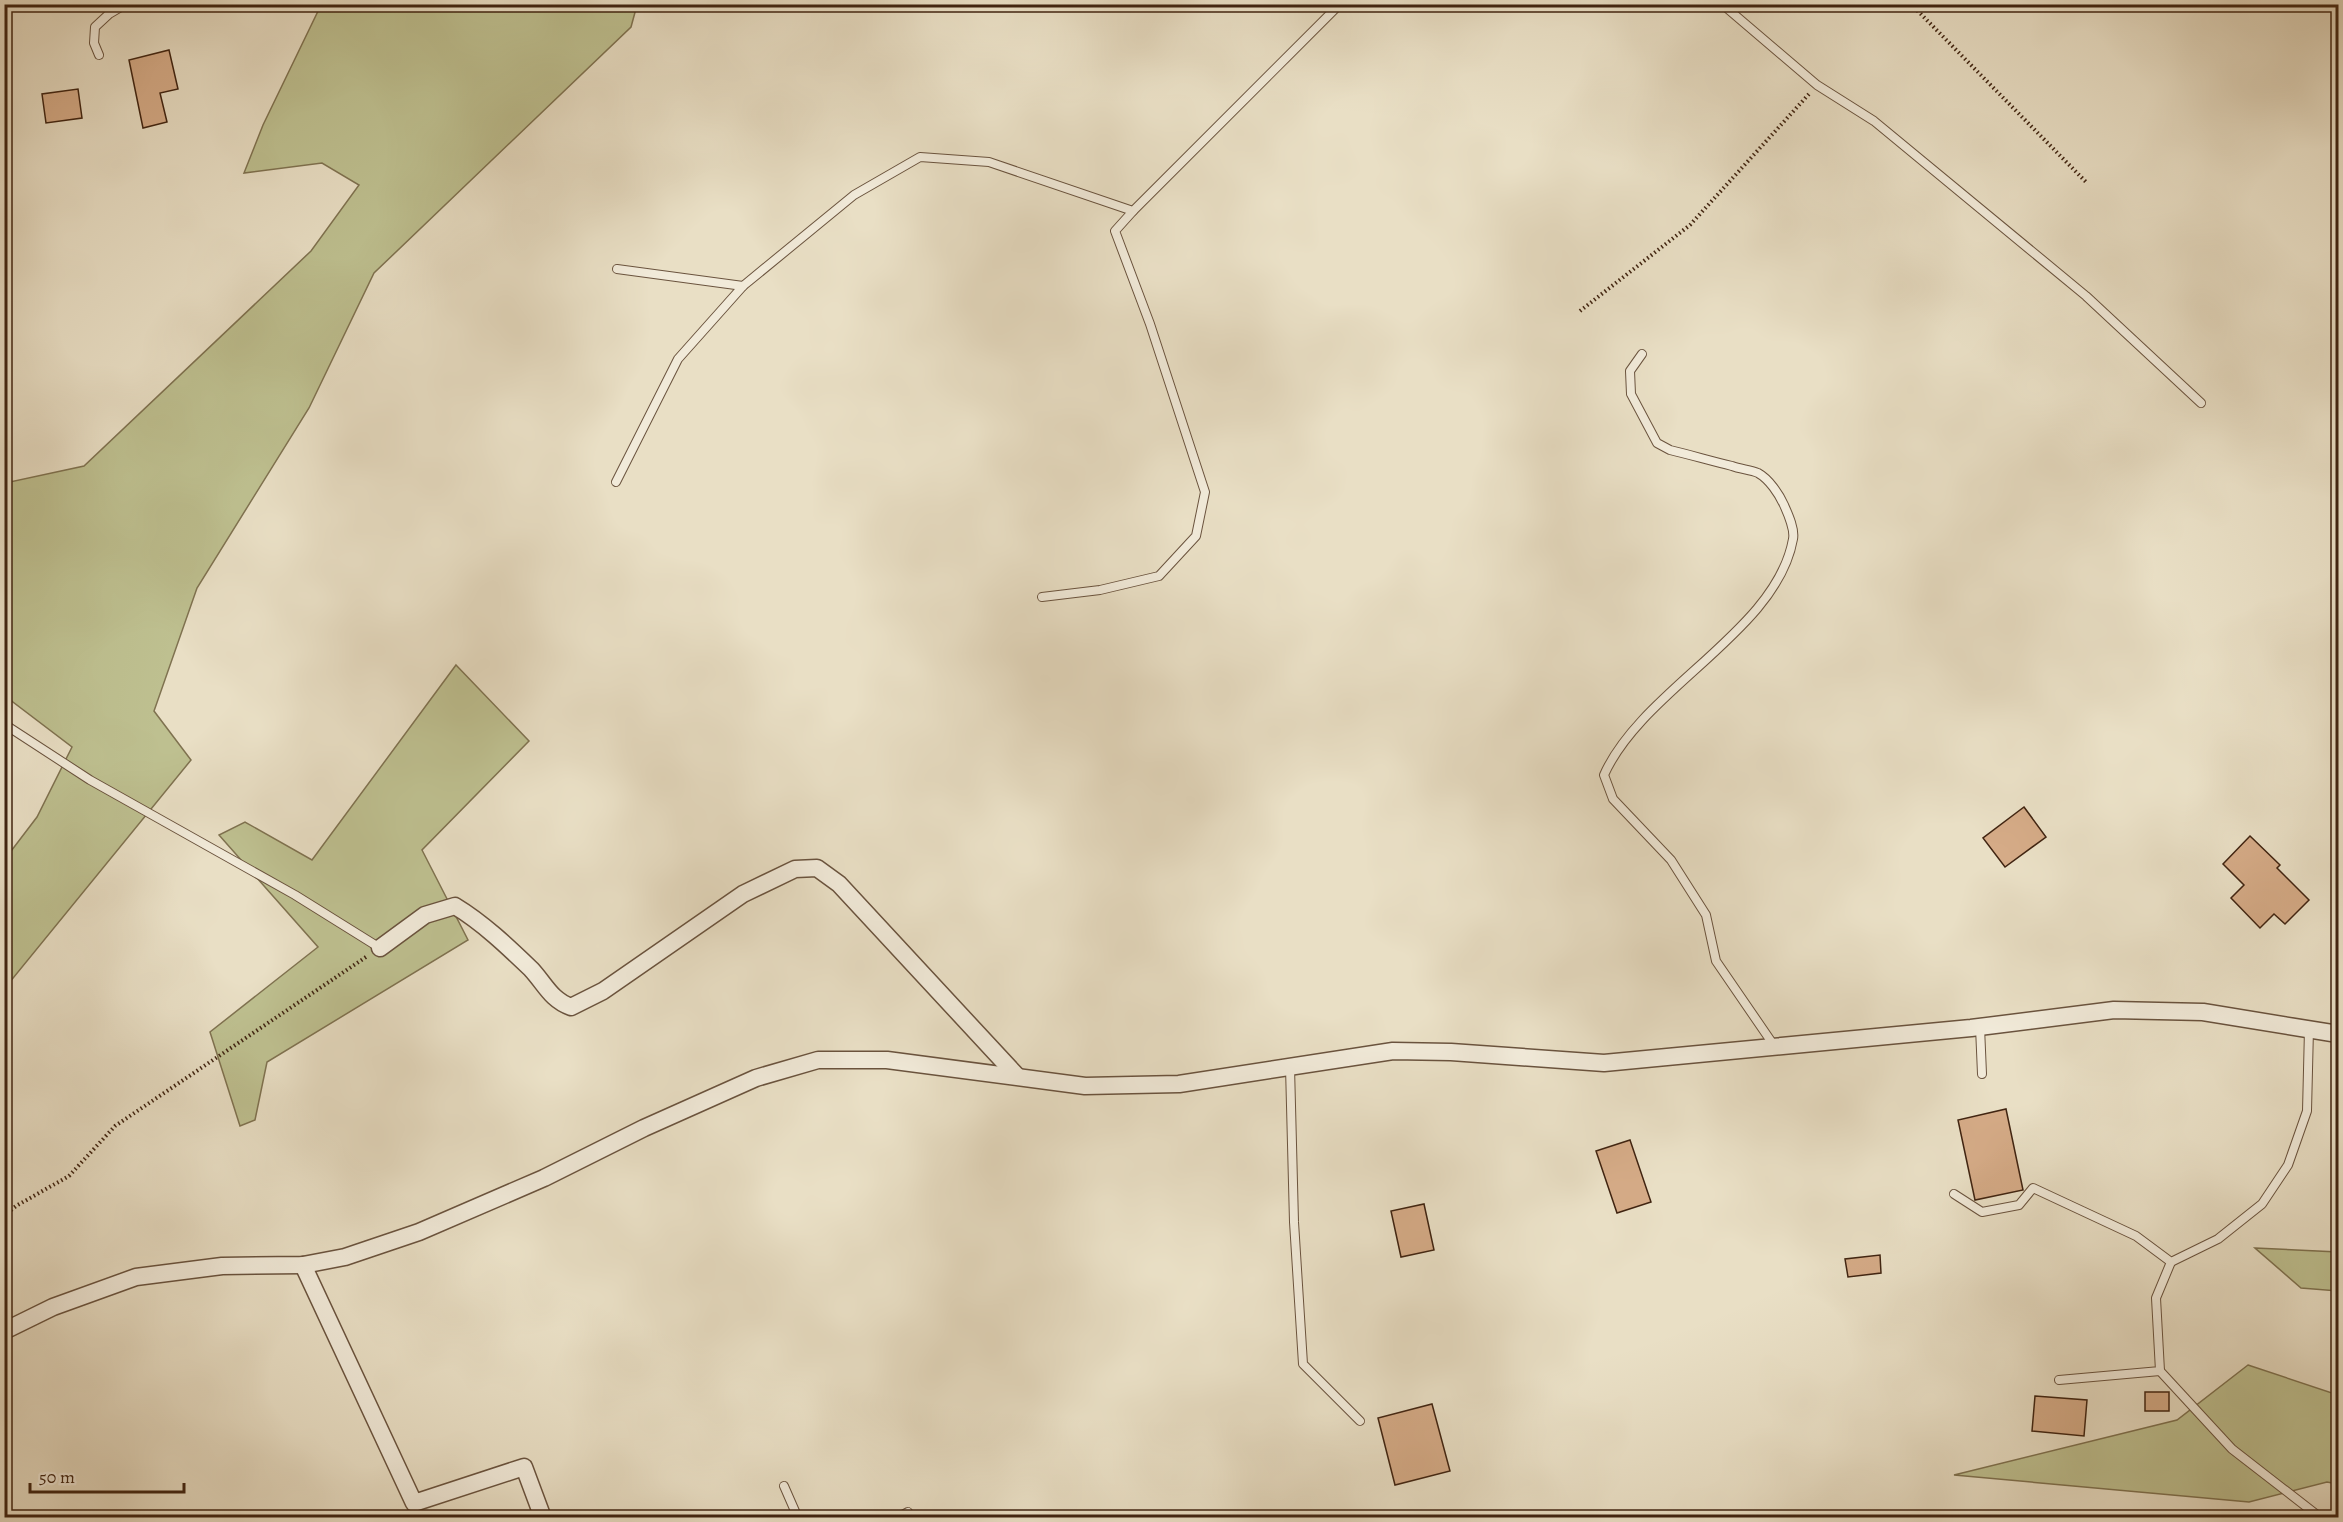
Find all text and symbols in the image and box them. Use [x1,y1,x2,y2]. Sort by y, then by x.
scale bar [30,1456,184,1494]
text: 50 m [39,1465,75,1489]

